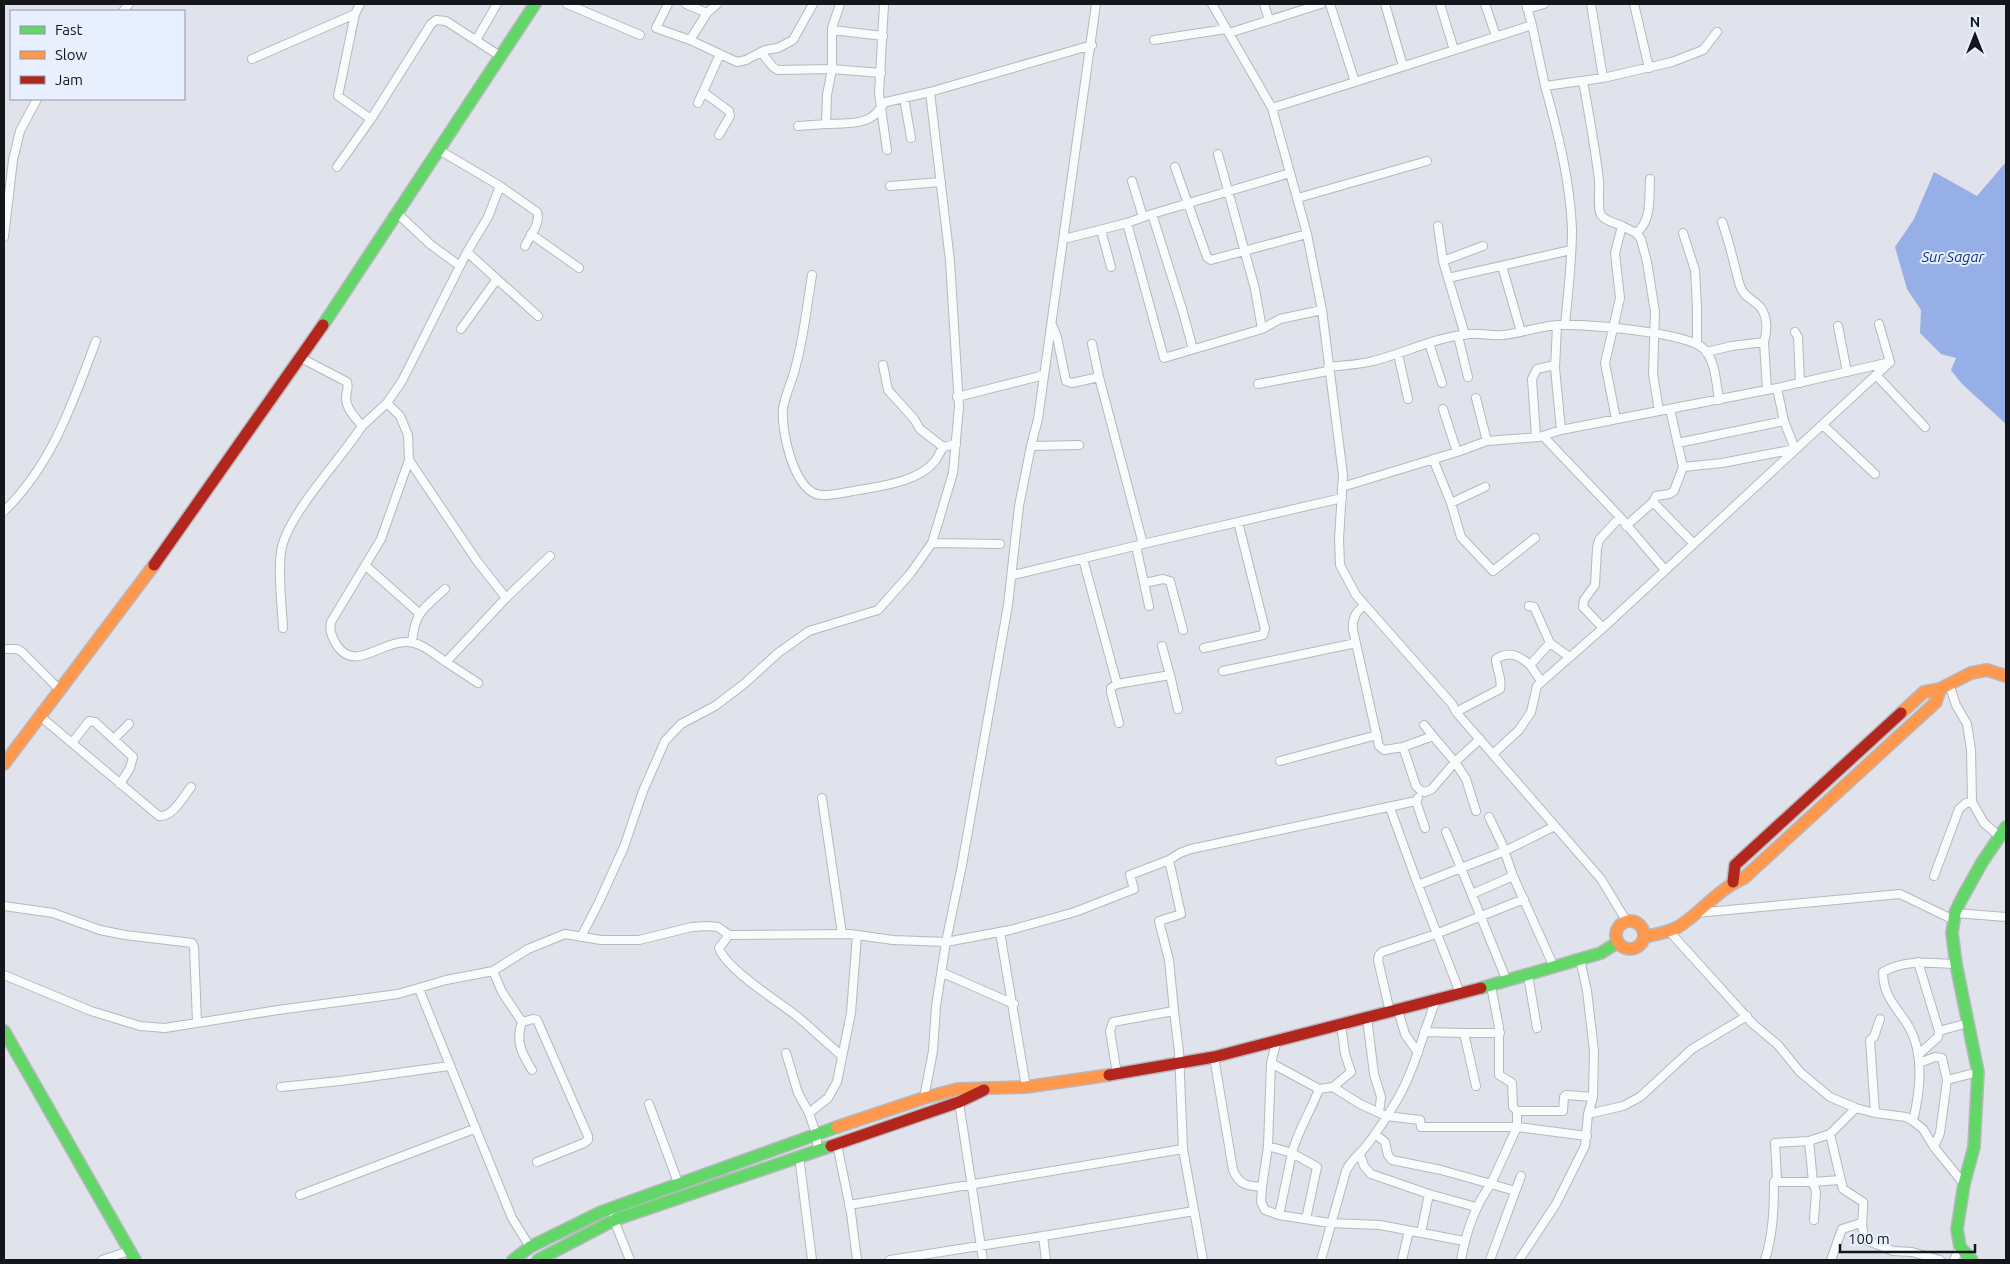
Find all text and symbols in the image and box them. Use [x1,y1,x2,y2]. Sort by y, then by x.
legend [10,10,185,100]
north arrow [1950,10,2000,60]
text: N [1970,14,1980,30]
text: Fast [55,21,83,38]
text: Slow [55,46,88,63]
text: Jam [55,71,83,88]
water label: Sur Sagar [1921,248,1986,265]
scale bar [1840,1222,1975,1254]
text: 100 m [1848,1230,1890,1247]

